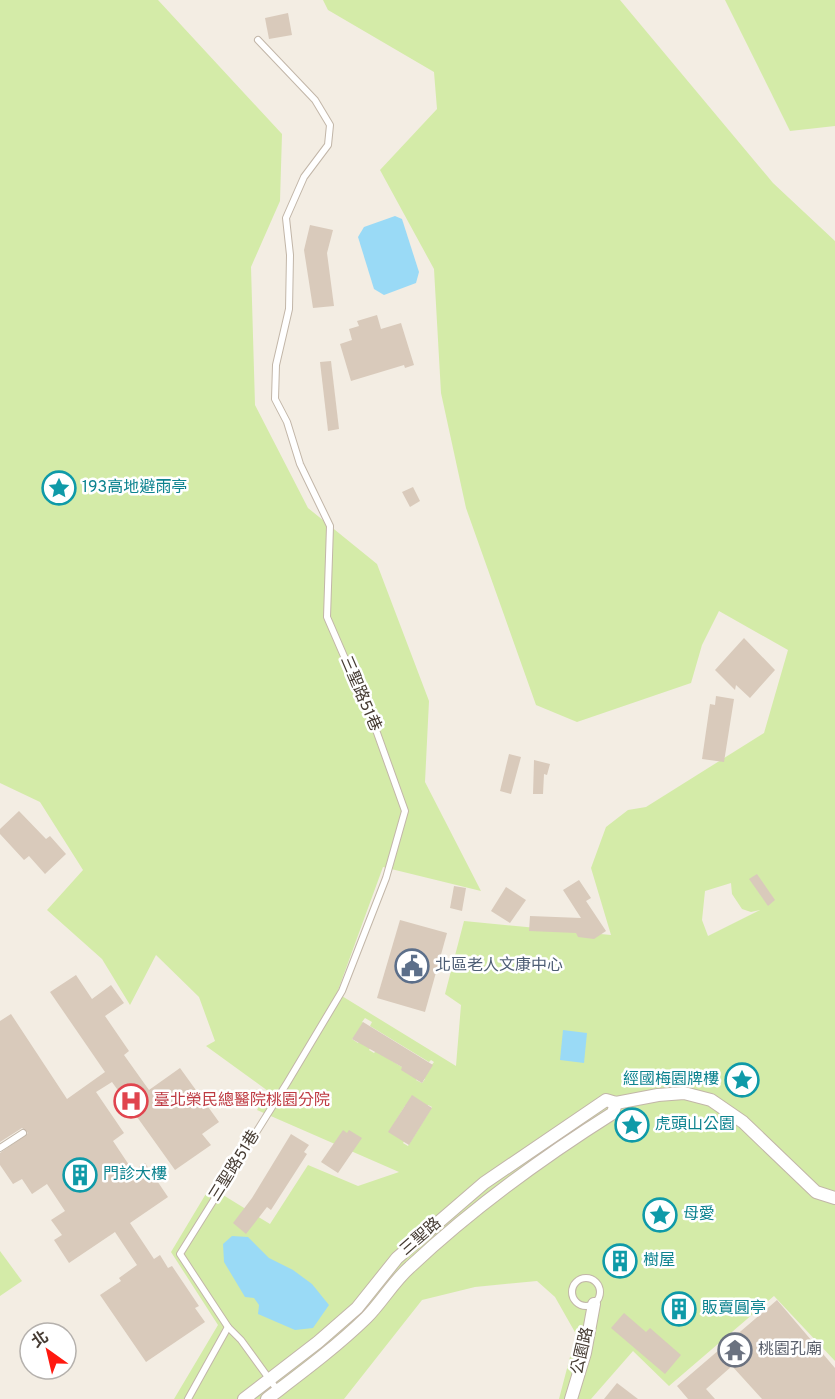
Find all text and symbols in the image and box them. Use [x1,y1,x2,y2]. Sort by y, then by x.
place icon: 193高地避雨亭 [41,470,77,506]
place label: 193高地避雨亭 [82,478,187,498]
street label: 三聖路51巷 [335,653,385,735]
public building icon: 北區老人文康中心 [394,948,430,984]
place label: 北區老人文康中心 [435,956,563,976]
place icon: 經國梅園牌樓 [724,1062,760,1098]
place label: 經國梅園牌樓 [623,1070,719,1090]
hospital icon: 臺北榮民總醫院桃園分院 [113,1083,149,1119]
place label: 臺北榮民總醫院桃園分院 [154,1091,330,1111]
place icon: 虎頭山公園 [614,1107,650,1143]
place label: 虎頭山公園 [655,1115,735,1135]
street label: 三聖路51巷 [205,1127,265,1205]
building icon: 門診大樓 [62,1157,98,1193]
place label: 門診大樓 [103,1165,167,1185]
place icon: 母愛 [642,1197,678,1233]
place label: 母愛 [683,1205,715,1225]
street label: 三聖路 [396,1214,446,1260]
building icon: 樹屋 [602,1243,638,1279]
place label: 樹屋 [643,1251,675,1271]
building icon: 販賣圓亭 [661,1291,697,1327]
place label: 販賣圓亭 [702,1299,766,1319]
north arrow [18,1321,78,1381]
street label: 公園路 [568,1325,598,1377]
text: 北 [28,1327,53,1353]
temple icon: 桃園孔廟 [717,1332,753,1368]
place label: 桃園孔廟 [758,1340,822,1360]

